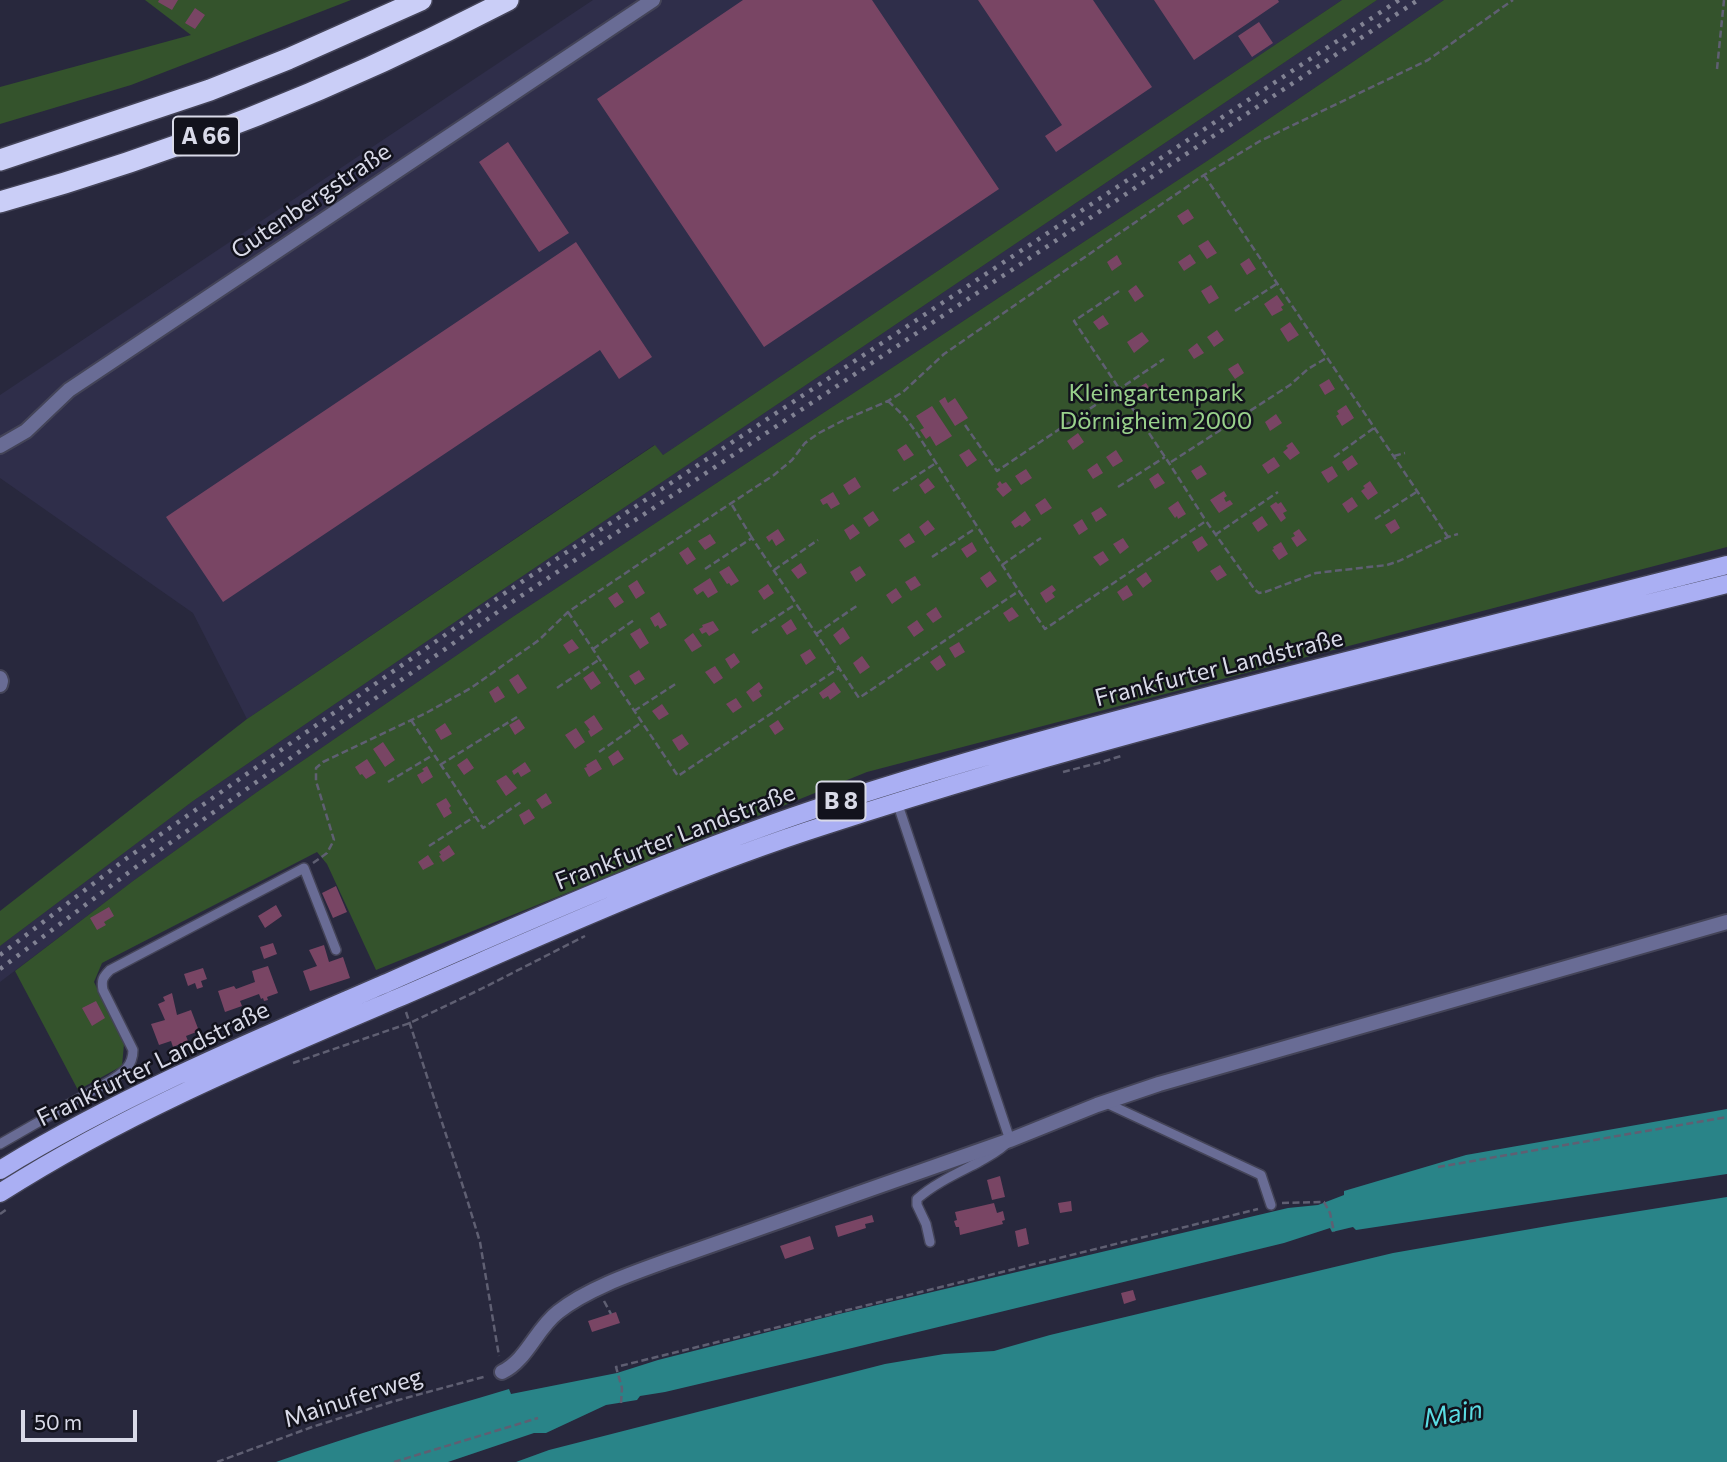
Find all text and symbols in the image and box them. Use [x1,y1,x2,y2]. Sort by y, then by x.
road number: A 66 [173,116,239,155]
street label: Gutenbergstraße [226,137,396,265]
park label: Kleingartenpark Dörnigheim 2000 [1060,379,1252,435]
street label: Frankfurter Landstraße [1092,623,1346,713]
street label: Frankfurter Landstraße [551,778,799,896]
road number: B 8 [816,782,866,820]
street label: Frankfurter Landstraße [32,995,274,1133]
street label: Mainuferweg [280,1362,426,1434]
water label: Main [1421,1393,1485,1435]
scale bar [24,1396,140,1440]
text: 50 m [34,1409,82,1434]

